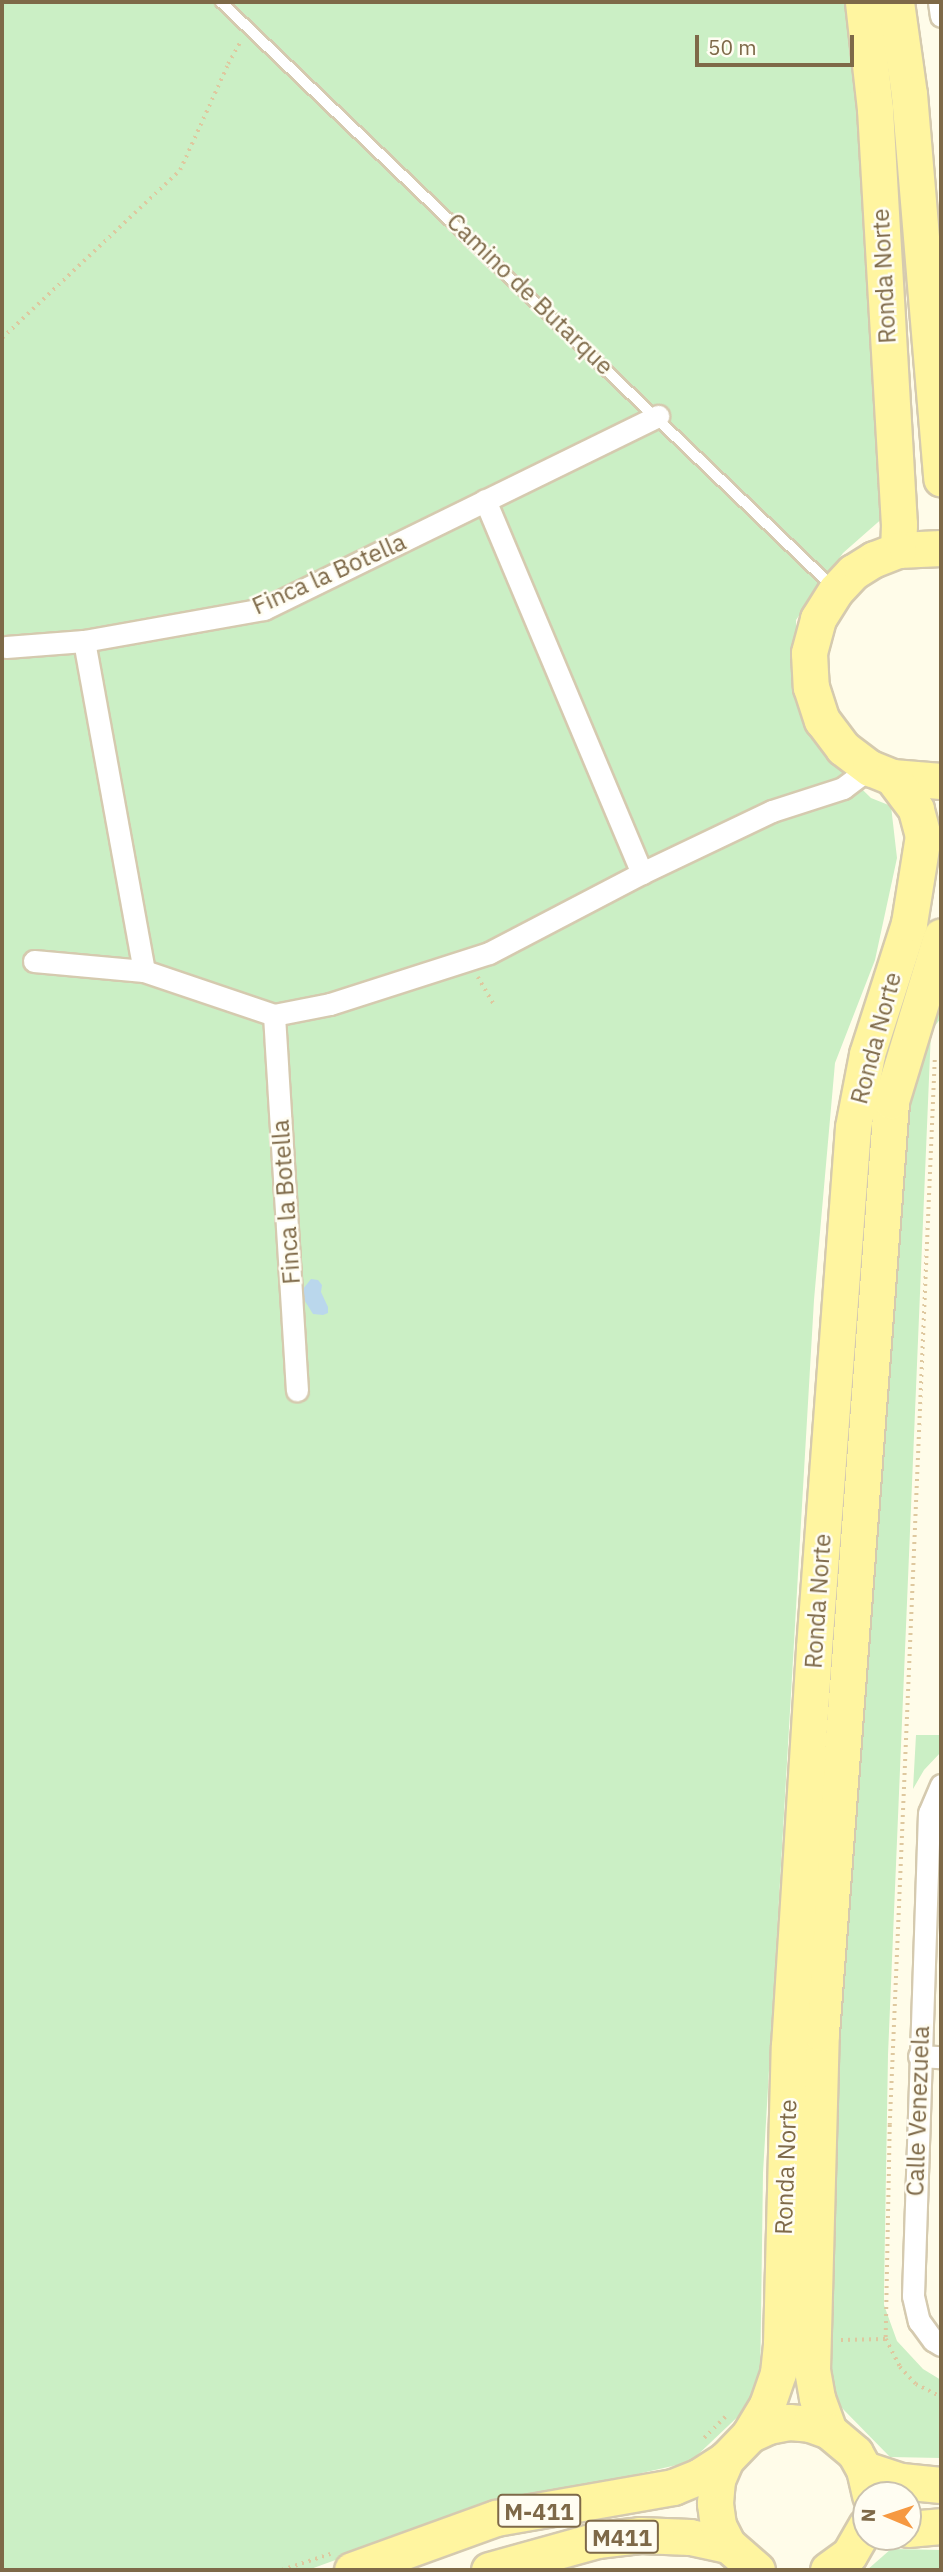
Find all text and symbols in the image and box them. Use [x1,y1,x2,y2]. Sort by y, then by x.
scale bar [698,21,857,65]
text: 50 m [708,33,757,61]
street label: Camino de Butarque [441,207,619,381]
street label: Ronda Norte [866,208,902,344]
street label: Finca la Botella [248,527,410,621]
street label: Ronda Norte [845,969,907,1107]
street label: Finca la Botella [266,1119,306,1285]
street label: Ronda Norte [799,1533,837,1669]
street label: Calle Venezuela [901,2025,935,2197]
street label: Ronda Norte [769,2099,803,2235]
north arrow [852,2481,922,2551]
road number: M-411 [497,2492,581,2530]
text: N [856,2508,880,2523]
road number: M411 [584,2518,660,2556]

